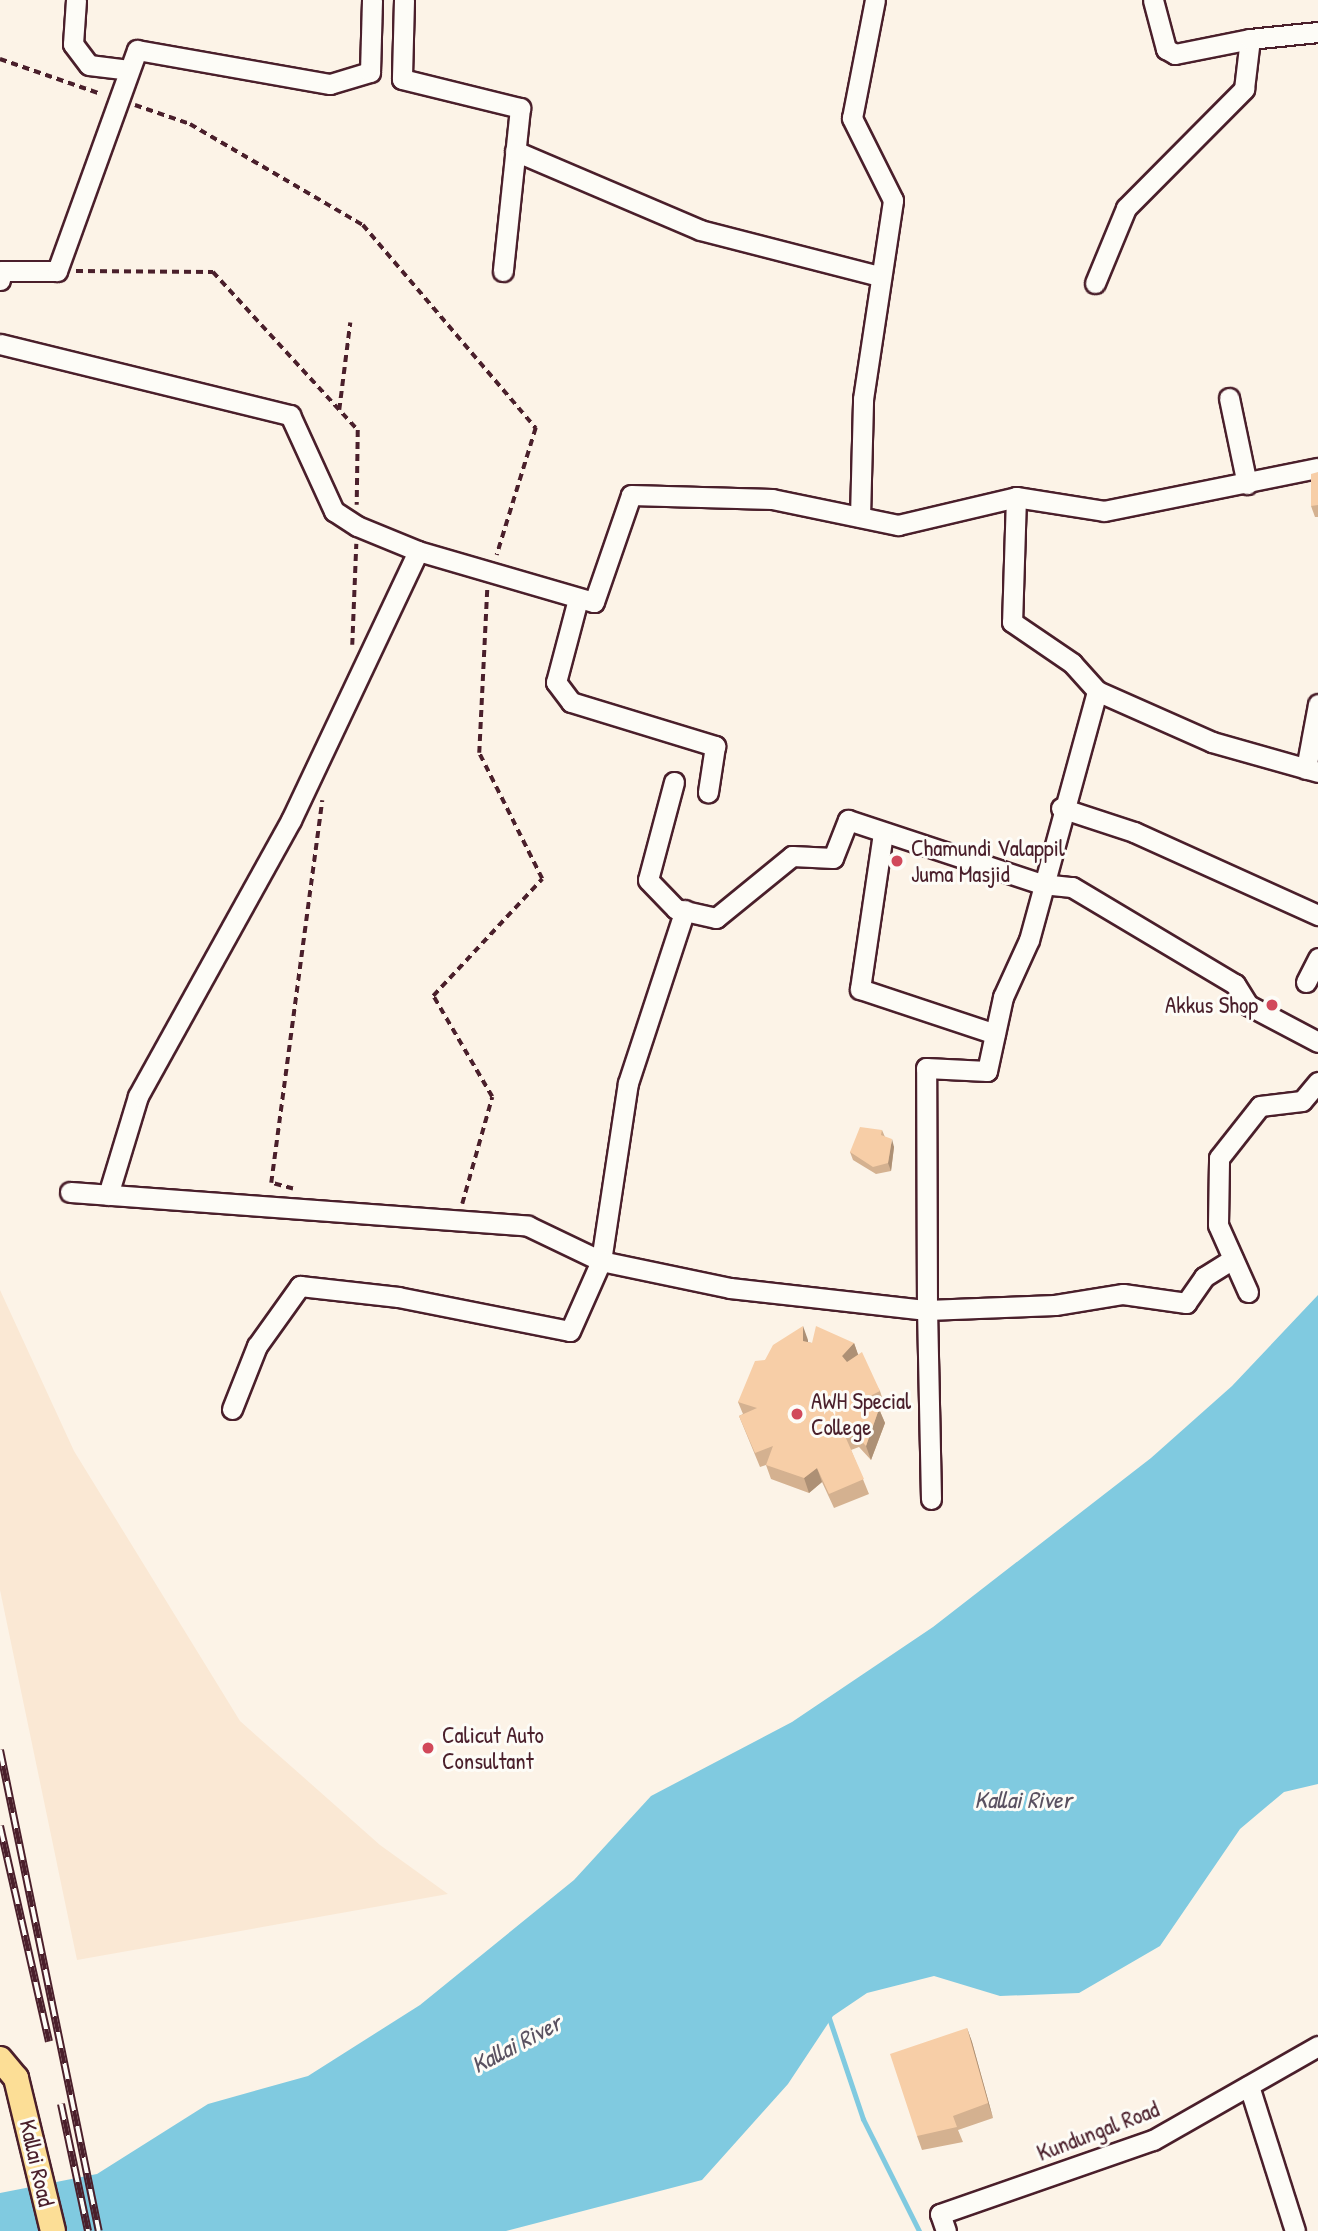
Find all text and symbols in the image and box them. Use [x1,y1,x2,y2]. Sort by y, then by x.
place label: Chamundi Valappil Juma Masjid [911,834,1065,888]
marker: Chamundi Valappil Juma Masjid [889,853,905,869]
place label: Akkus Shop [1165,991,1258,1019]
marker: Akkus Shop [1264,997,1280,1013]
place label: AWH Special College [811,1387,911,1441]
marker: AWH Special College [789,1406,805,1422]
place label: Calicut Auto Consultant [442,1721,544,1775]
marker: Calicut Auto Consultant [420,1740,436,1756]
water label: Kallai River [974,1786,1072,1814]
water label: Kallai River [466,2008,566,2080]
street label: Kundungal Road [1033,2095,1163,2167]
street label: Kallai Road [14,2117,60,2209]

